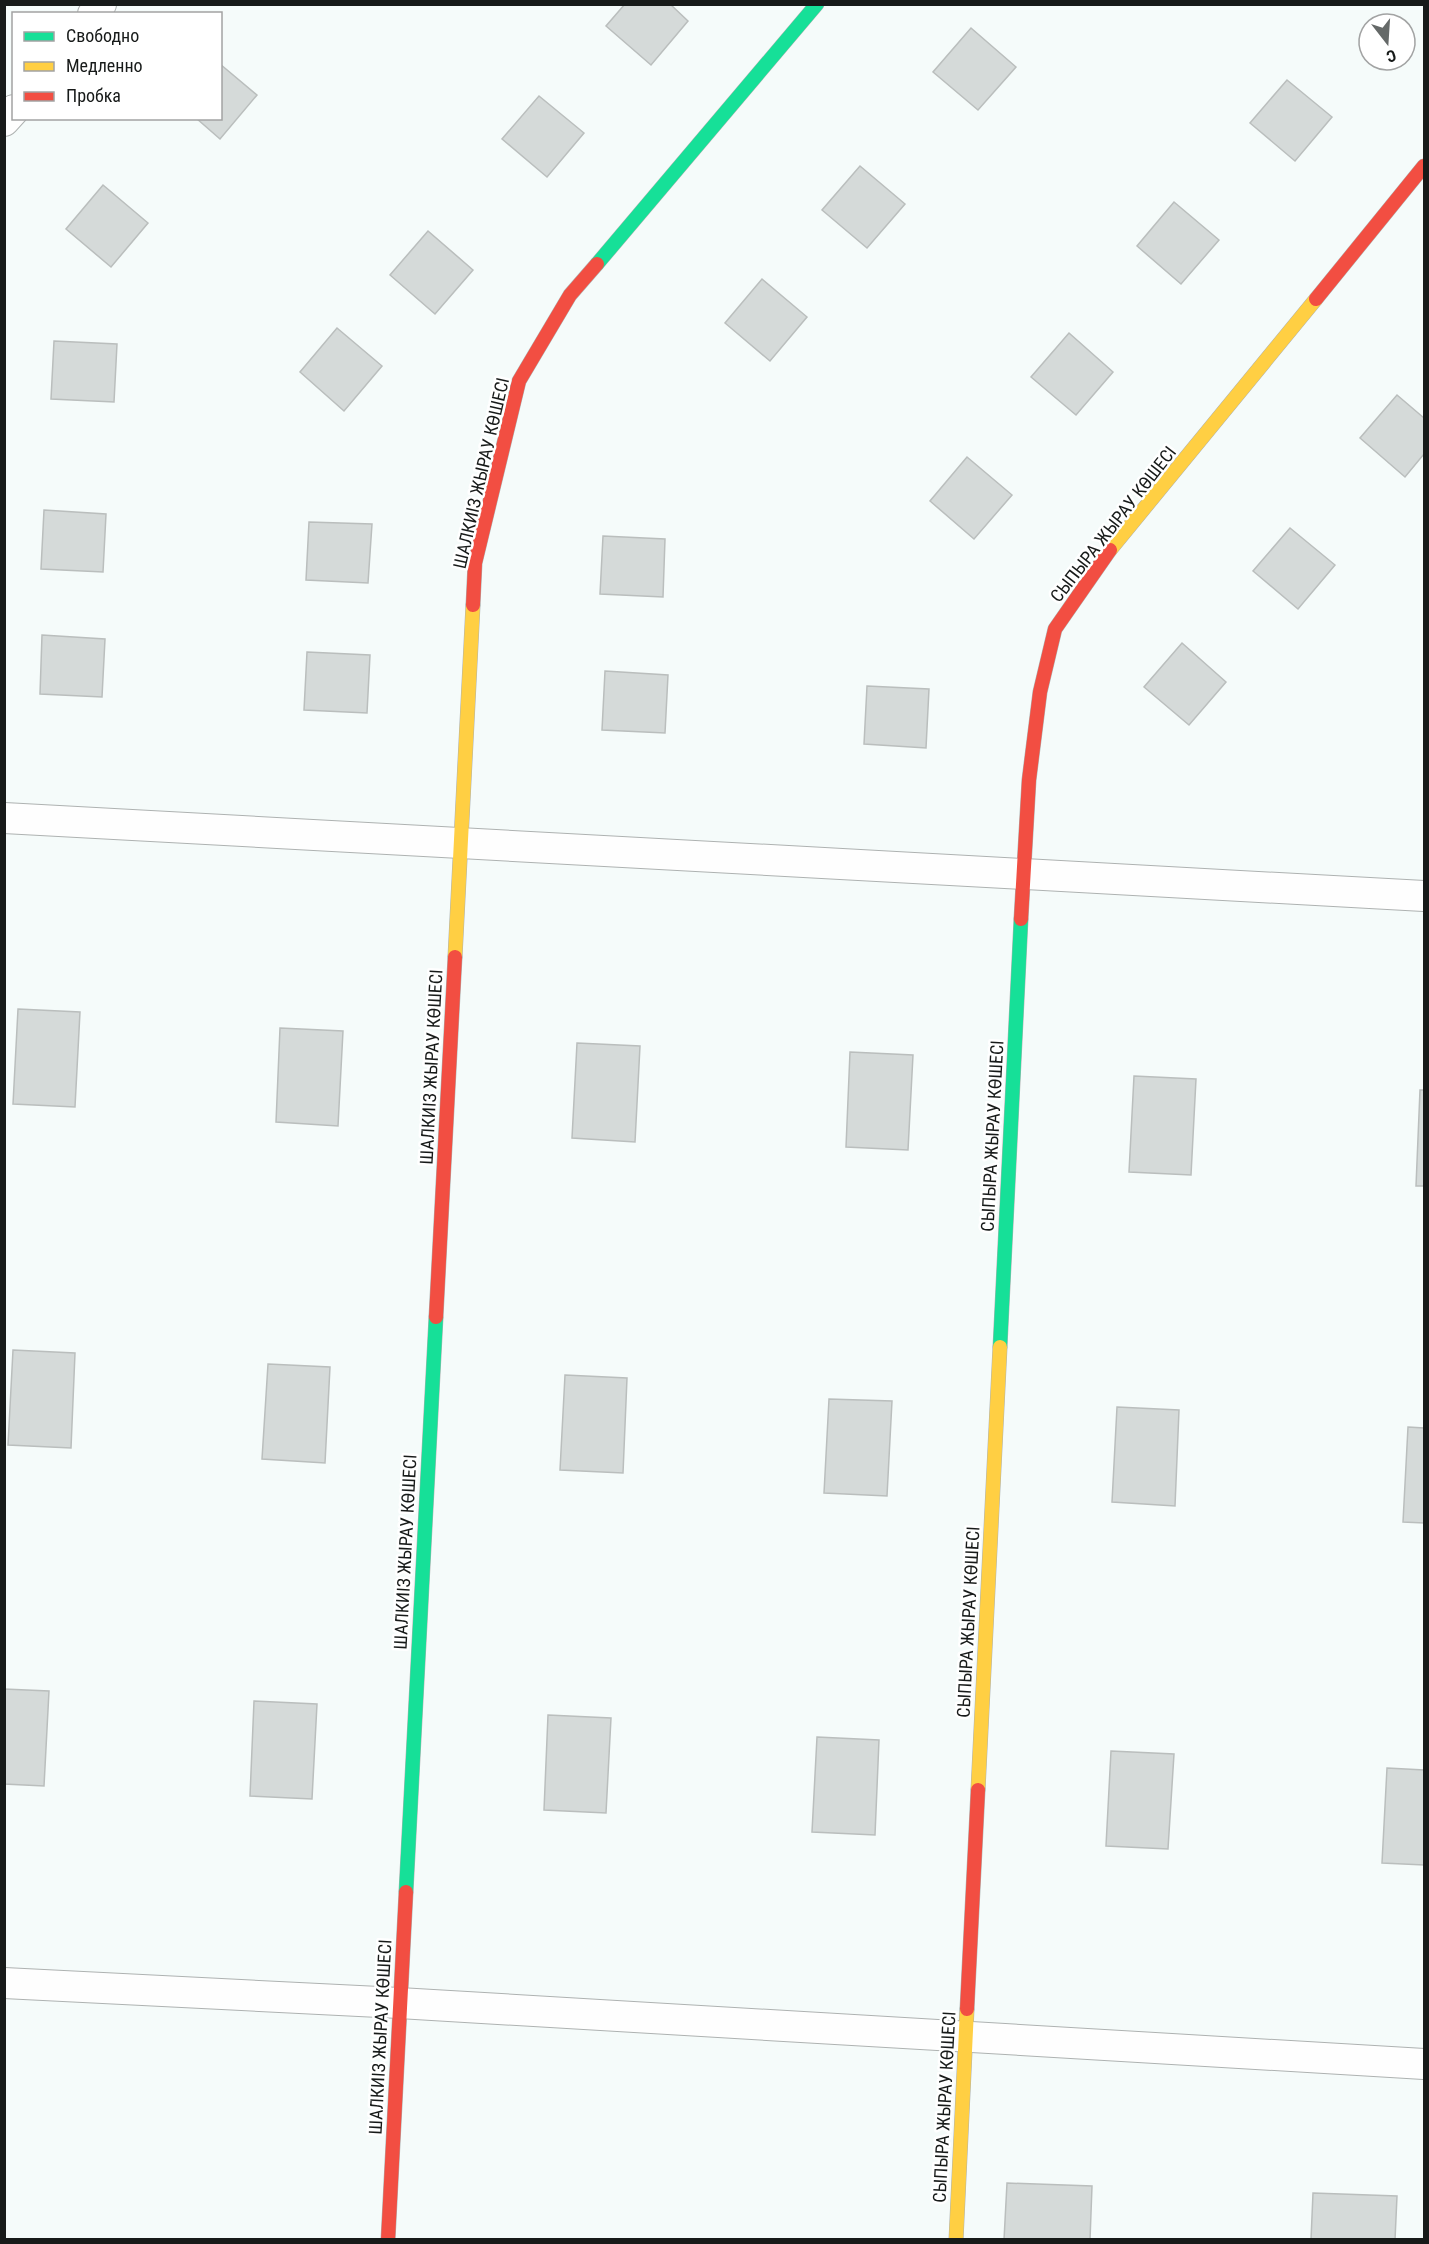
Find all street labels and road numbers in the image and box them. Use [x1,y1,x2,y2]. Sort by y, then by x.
street label: ШАЛКИІЗ ЖЫРАУ КӨШЕСІ [449,375,513,571]
street label: СЫПЫРА ЖЫРАУ КӨШЕСІ [1046,442,1180,606]
street label: ШАЛКИІЗ ЖЫРАУ КӨШЕСІ [415,969,447,1165]
street label: СЫПЫРА ЖЫРАУ КӨШЕСІ [976,1040,1008,1232]
street label: ШАЛКИІЗ ЖЫРАУ КӨШЕСІ [389,1454,421,1650]
street label: СЫПЫРА ЖЫРАУ КӨШЕСІ [952,1526,984,1718]
street label: ШАЛКИІЗ ЖЫРАУ КӨШЕСІ [364,1939,396,2135]
street label: СЫПЫРА ЖЫРАУ КӨШЕСІ [928,2011,960,2203]

